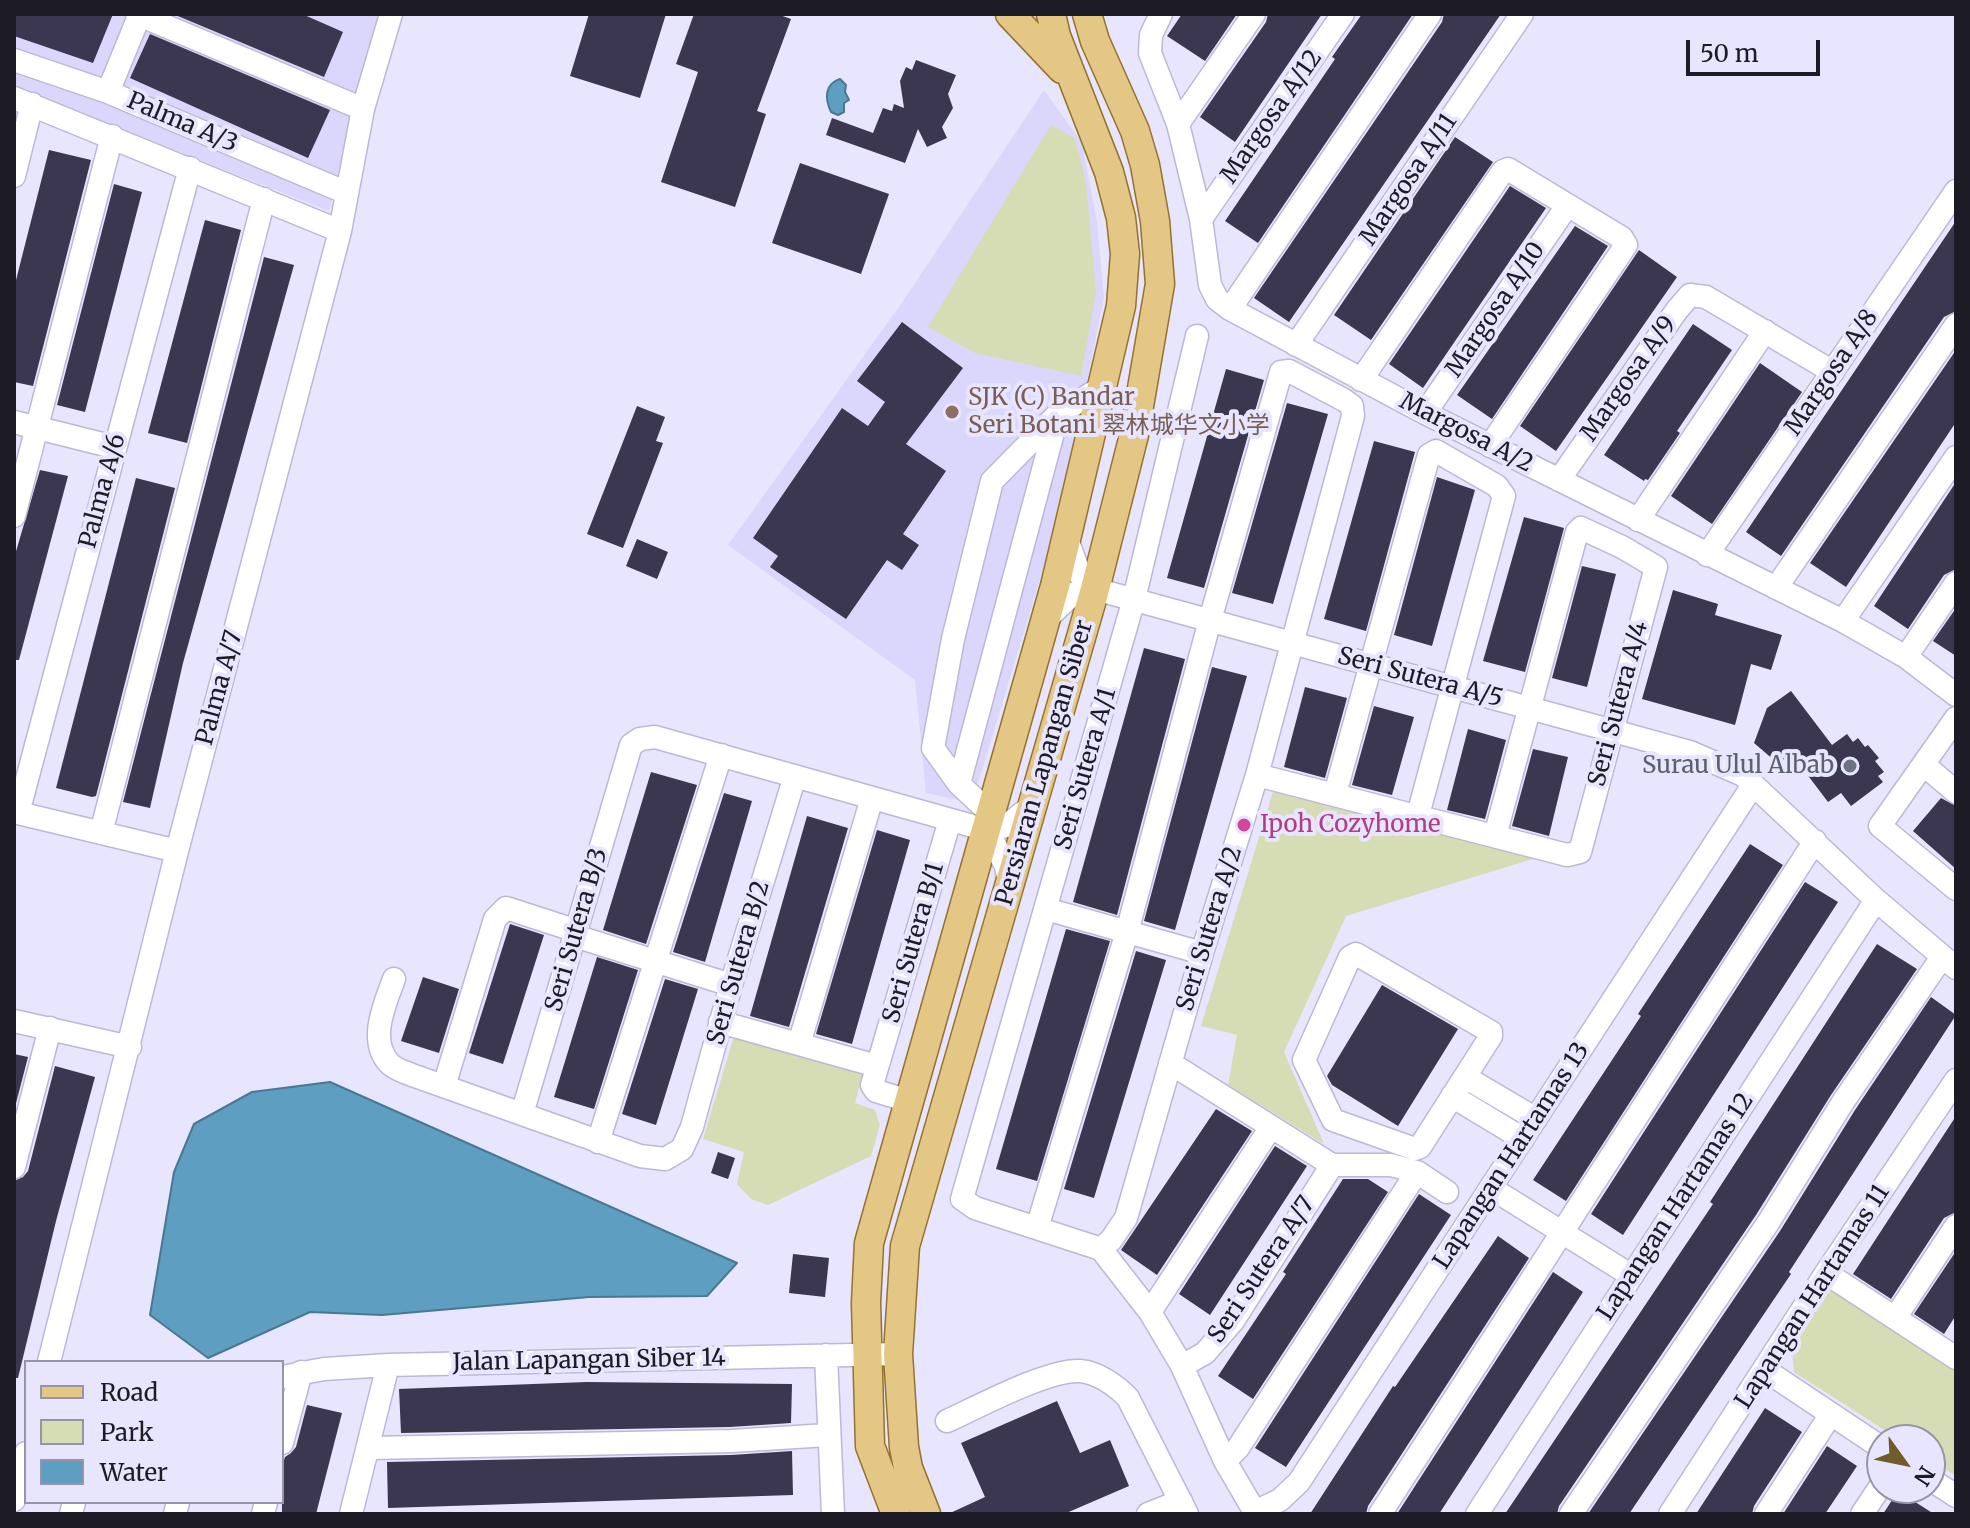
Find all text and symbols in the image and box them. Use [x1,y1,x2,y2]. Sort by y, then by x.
scale bar [1690,24,1824,74]
text: 50 m [1700,38,1759,69]
street label: Margosa A/12 [1215,45,1329,189]
street label: Palma A/3 [122,87,242,159]
street label: Margosa A/11 [1354,109,1464,251]
street label: Margosa A/10 [1440,237,1552,383]
street label: Margosa A/8 [1779,305,1885,441]
street label: Margosa A/9 [1575,311,1683,447]
place label: SJK (C) Bandar Seri Botani 翠林城华文小学 [968,384,1270,440]
street label: Margosa A/2 [1394,387,1538,479]
marker: SJK (C) Bandar Seri Botani 翠林城华文小学 [943,403,961,421]
street label: Palma A/6 [74,431,132,551]
street label: Persiaran Lapangan Siber [990,617,1100,909]
street label: Seri Sutera A/4 [1583,618,1655,790]
street label: Palma A/7 [191,627,249,749]
street label: Seri Sutera A/5 [1334,642,1506,714]
street label: Seri Sutera A/1 [1049,685,1123,853]
place label: Surau Ulul Albab [1642,752,1834,780]
marker: Surau Ulul Albab [1841,757,1859,775]
place label: Ipoh Cozyhome [1260,811,1441,839]
marker: Ipoh Cozyhome [1235,816,1253,834]
street label: Seri Sutera A/2 [1171,843,1249,1015]
street label: Seri Sutera B/3 [540,845,614,1015]
street label: Seri Sutera B/1 [877,859,951,1027]
street label: Seri Sutera B/2 [702,878,776,1048]
street label: Lapangan Hartamas 13 [1428,1037,1596,1275]
street label: Lapangan Hartamas 12 [1592,1088,1760,1326]
street label: Lapangan Hartamas 11 [1730,1180,1896,1414]
street label: Seri Sutera A/7 [1202,1191,1322,1349]
street label: Jalan Lapangan Siber 14 [452,1344,726,1378]
legend [24,1360,284,1504]
text: Road [100,1377,158,1408]
text: Park [100,1417,153,1448]
north arrow [1866,1424,1946,1504]
text: Water [100,1457,168,1488]
text: N [1908,1461,1941,1491]

